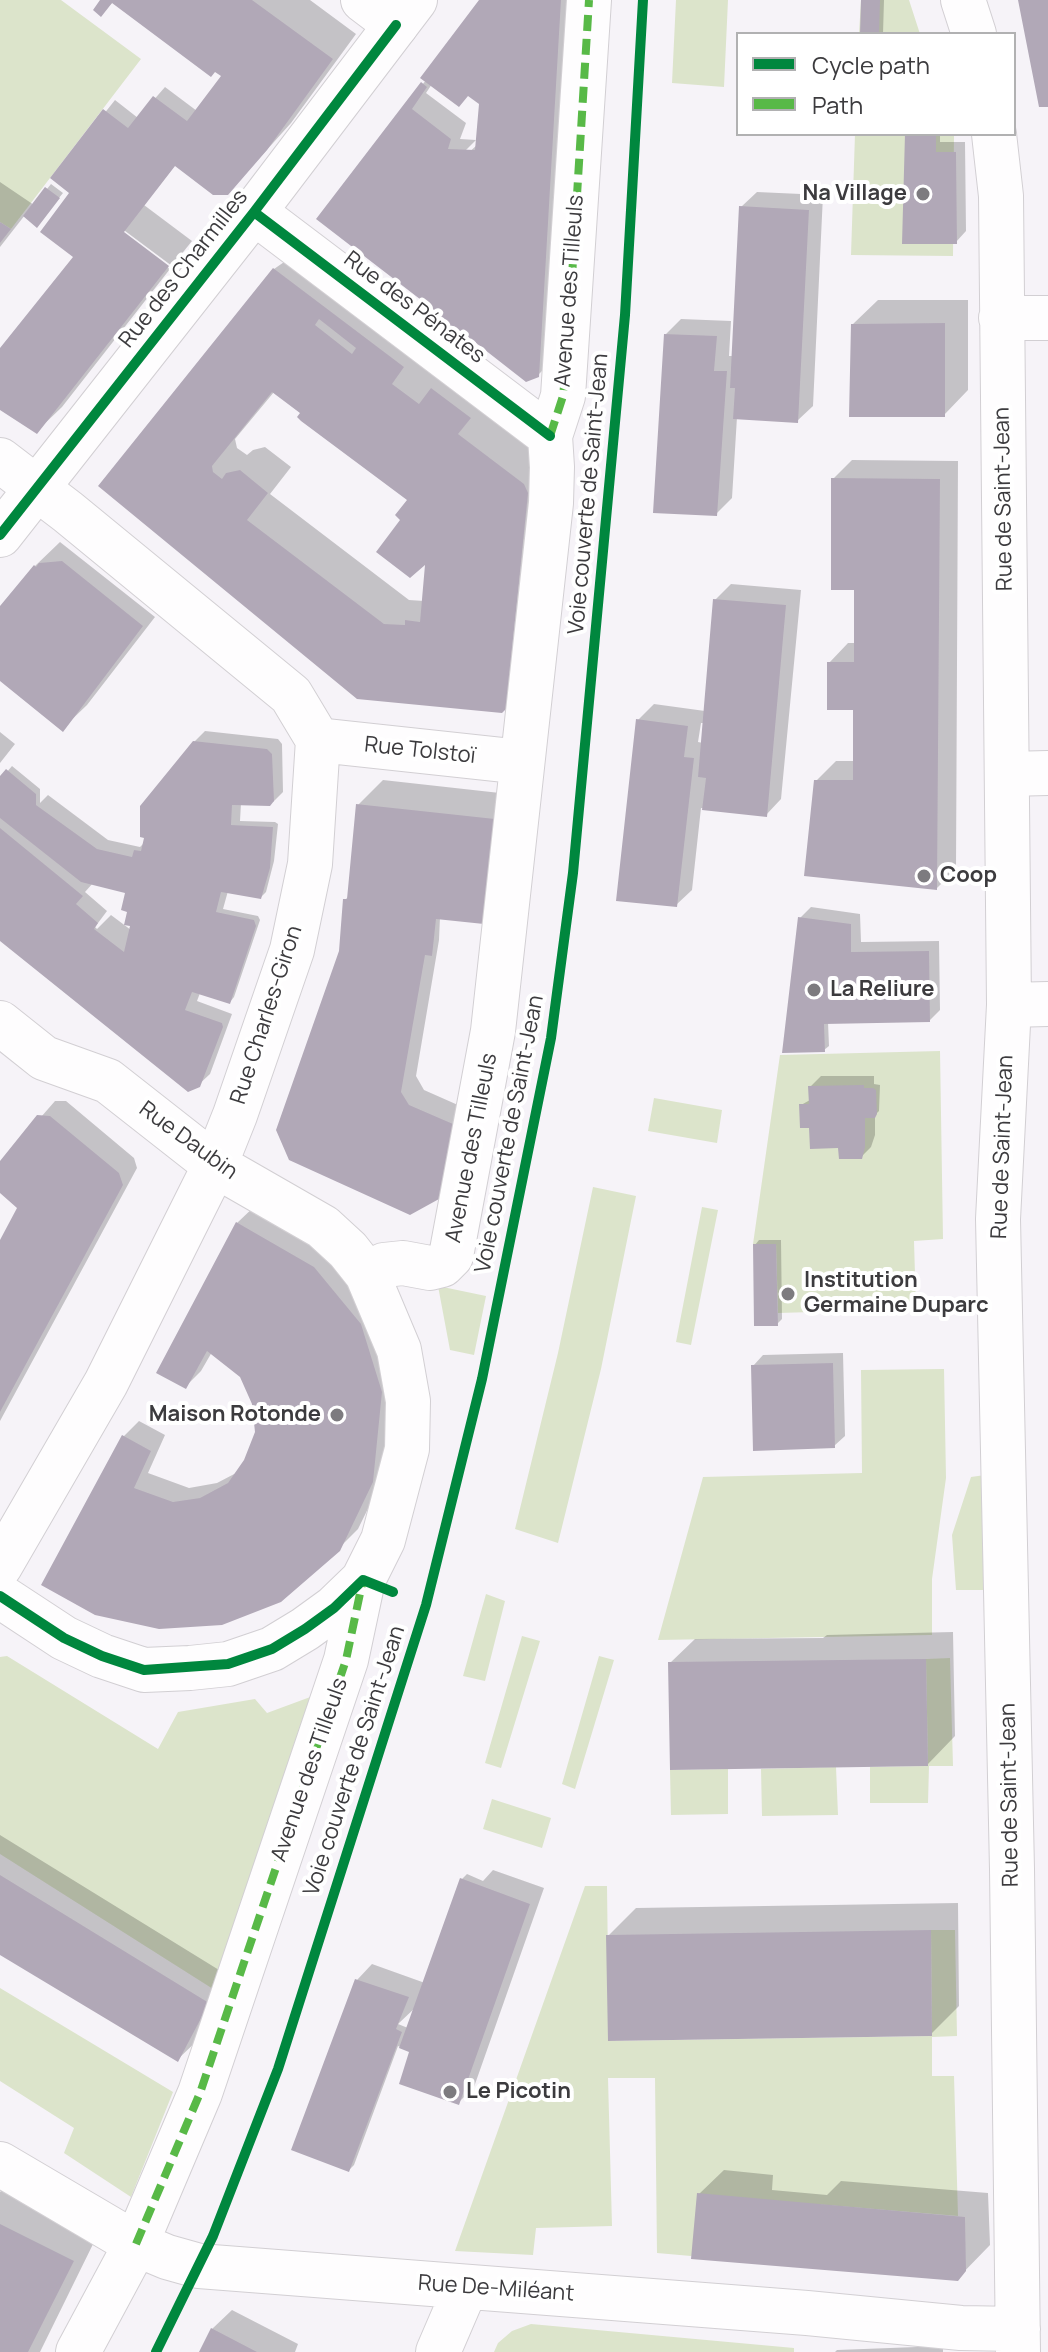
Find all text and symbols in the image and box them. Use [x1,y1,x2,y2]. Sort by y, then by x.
legend [736,32,1016,136]
text: Cycle path [812,48,930,81]
text: Path [812,88,863,121]
place label: Na Village [803,181,907,207]
street label: Rue des Charmilles [114,185,254,353]
marker: Na Village [914,185,932,203]
street label: Avenue des Tilleuls [550,194,590,388]
street label: Rue des Pénates [338,246,490,370]
street label: Voie couverte de Saint-Jean [564,352,614,636]
street label: Rue de Saint-Jean [989,407,1019,591]
street label: Rue Tolstoï [363,732,477,770]
place label: Coop [940,863,997,889]
marker: Coop [915,867,933,885]
street label: Rue Charles-Giron [226,922,308,1108]
place label: La Reliure [830,977,934,1003]
marker: La Reliure [805,981,823,999]
street label: Voie couverte de Saint-Jean [470,993,550,1275]
street label: Avenue des Tilleuls [441,1051,503,1245]
street label: Rue de Saint-Jean [987,1055,1019,1239]
street label: Rue Daubin [134,1096,242,1186]
place label: Institution Germaine Duparc [804,1268,989,1320]
marker: Institution Germaine Duparc [779,1285,797,1303]
place label: Maison Rotonde [149,1402,321,1428]
marker: Maison Rotonde [328,1406,346,1424]
street label: Voie couverte de Saint-Jean [299,1623,411,1899]
street label: Avenue des Tilleuls [266,1675,354,1865]
street label: Rue de Saint-Jean [995,1703,1025,1887]
place label: Le Picotin [466,2079,571,2105]
marker: Le Picotin [441,2083,459,2101]
street label: Rue De-Miléant [417,2270,575,2308]

